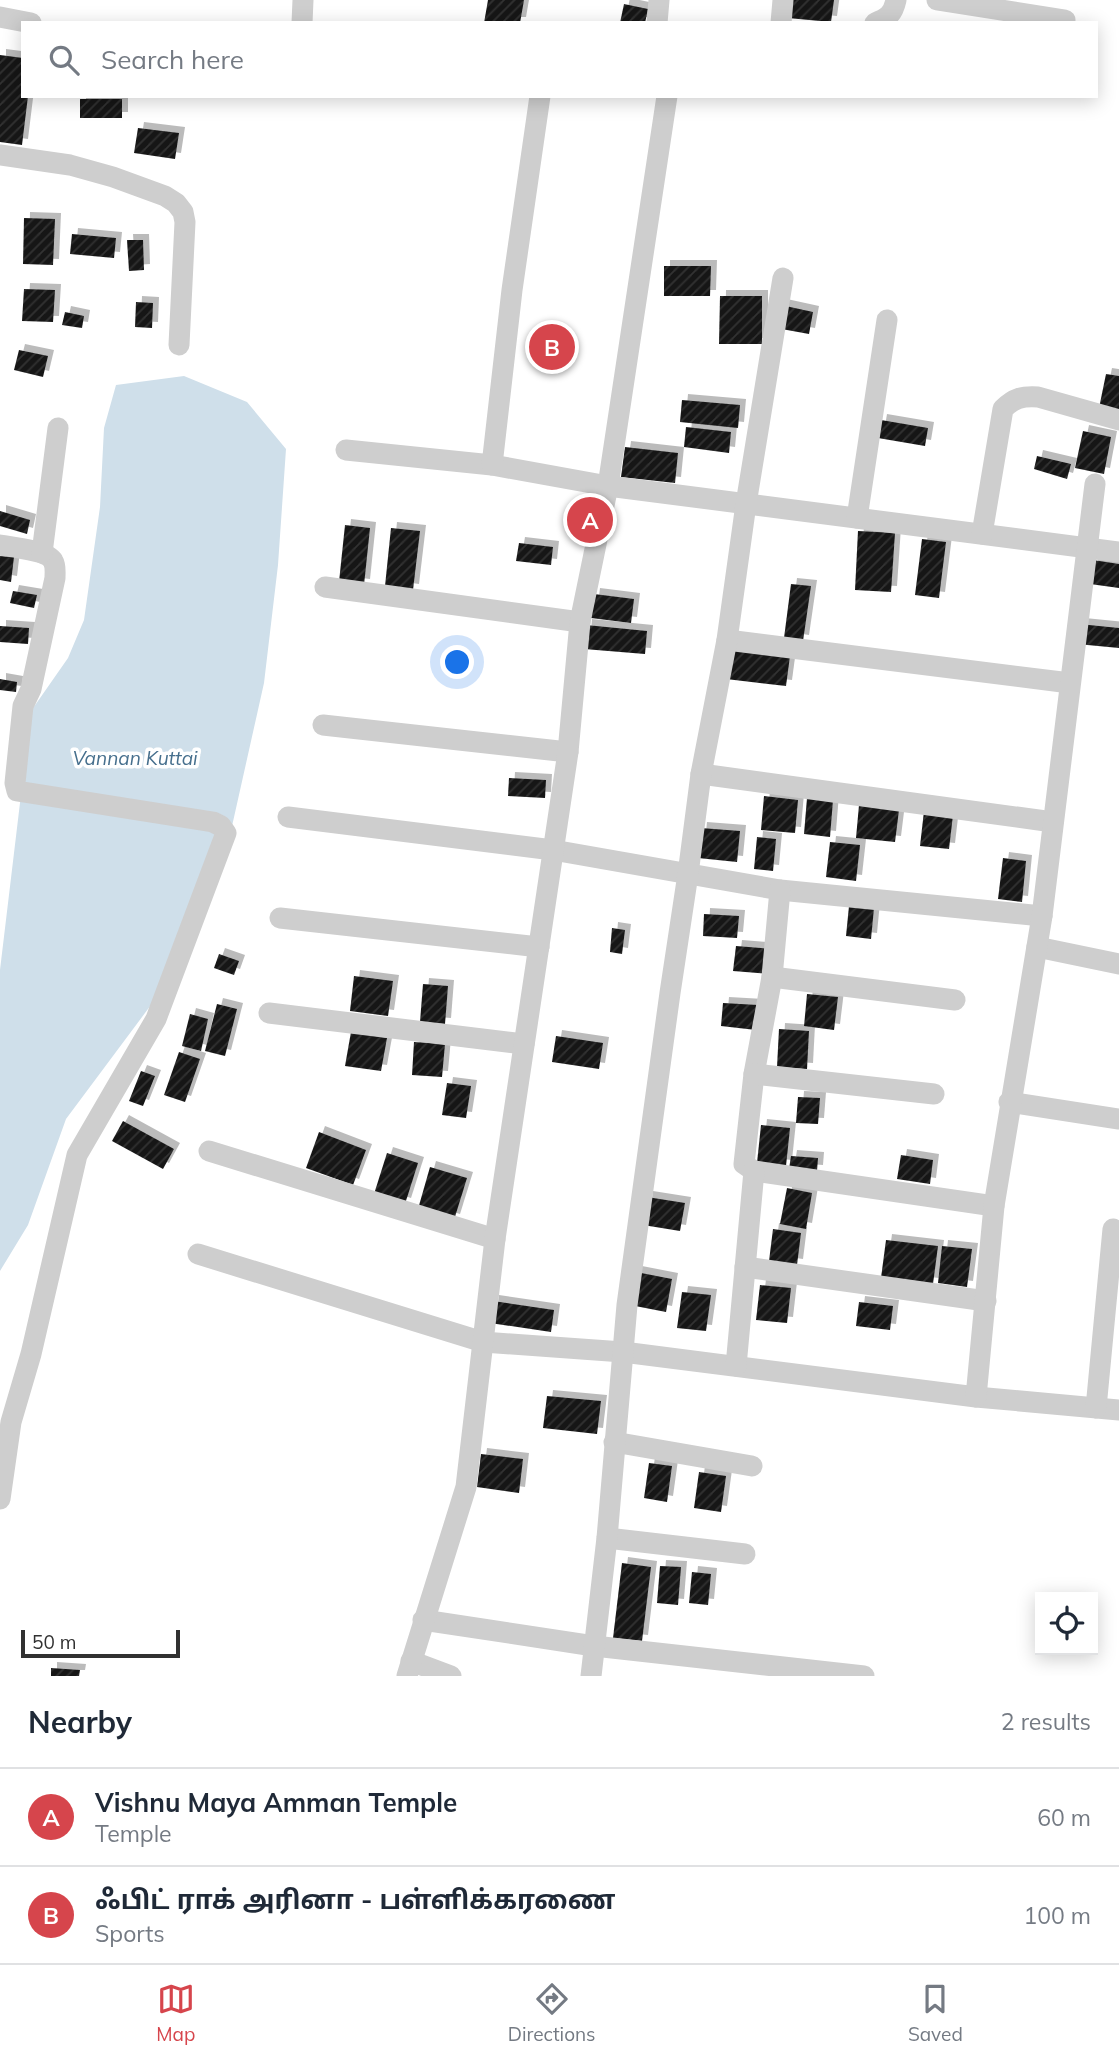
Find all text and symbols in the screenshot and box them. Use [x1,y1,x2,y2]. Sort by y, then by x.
search box [21,21,1098,98]
icon: search [45,41,83,79]
text: Search here [101,43,244,76]
pin: B [529,321,575,373]
pin: A [567,494,613,546]
your location [440,645,474,679]
water label: Vannan Kuttai [72,746,198,770]
map controls [1035,1592,1098,1655]
button: locate [1035,1592,1098,1655]
scale bar [21,1627,180,1659]
text: 50 m [32,1630,76,1654]
text: Nearby [28,1703,132,1741]
text: 2 results [1001,1707,1091,1736]
text: Vishnu Maya Amman Temple [95,1786,457,1819]
text: A [42,1803,60,1832]
text: 60 m [1037,1803,1091,1832]
text: Temple [95,1819,172,1848]
text: ஃபிட் ராக் அரினா - பள்ளிக்கரணை [95,1883,615,1916]
text: B [43,1901,59,1930]
text: 100 m [1023,1901,1091,1930]
text: Sports [95,1919,165,1948]
tab: Map [156,1980,195,2046]
tab: Directions [508,1980,596,2046]
tab: Saved [908,1980,963,2046]

